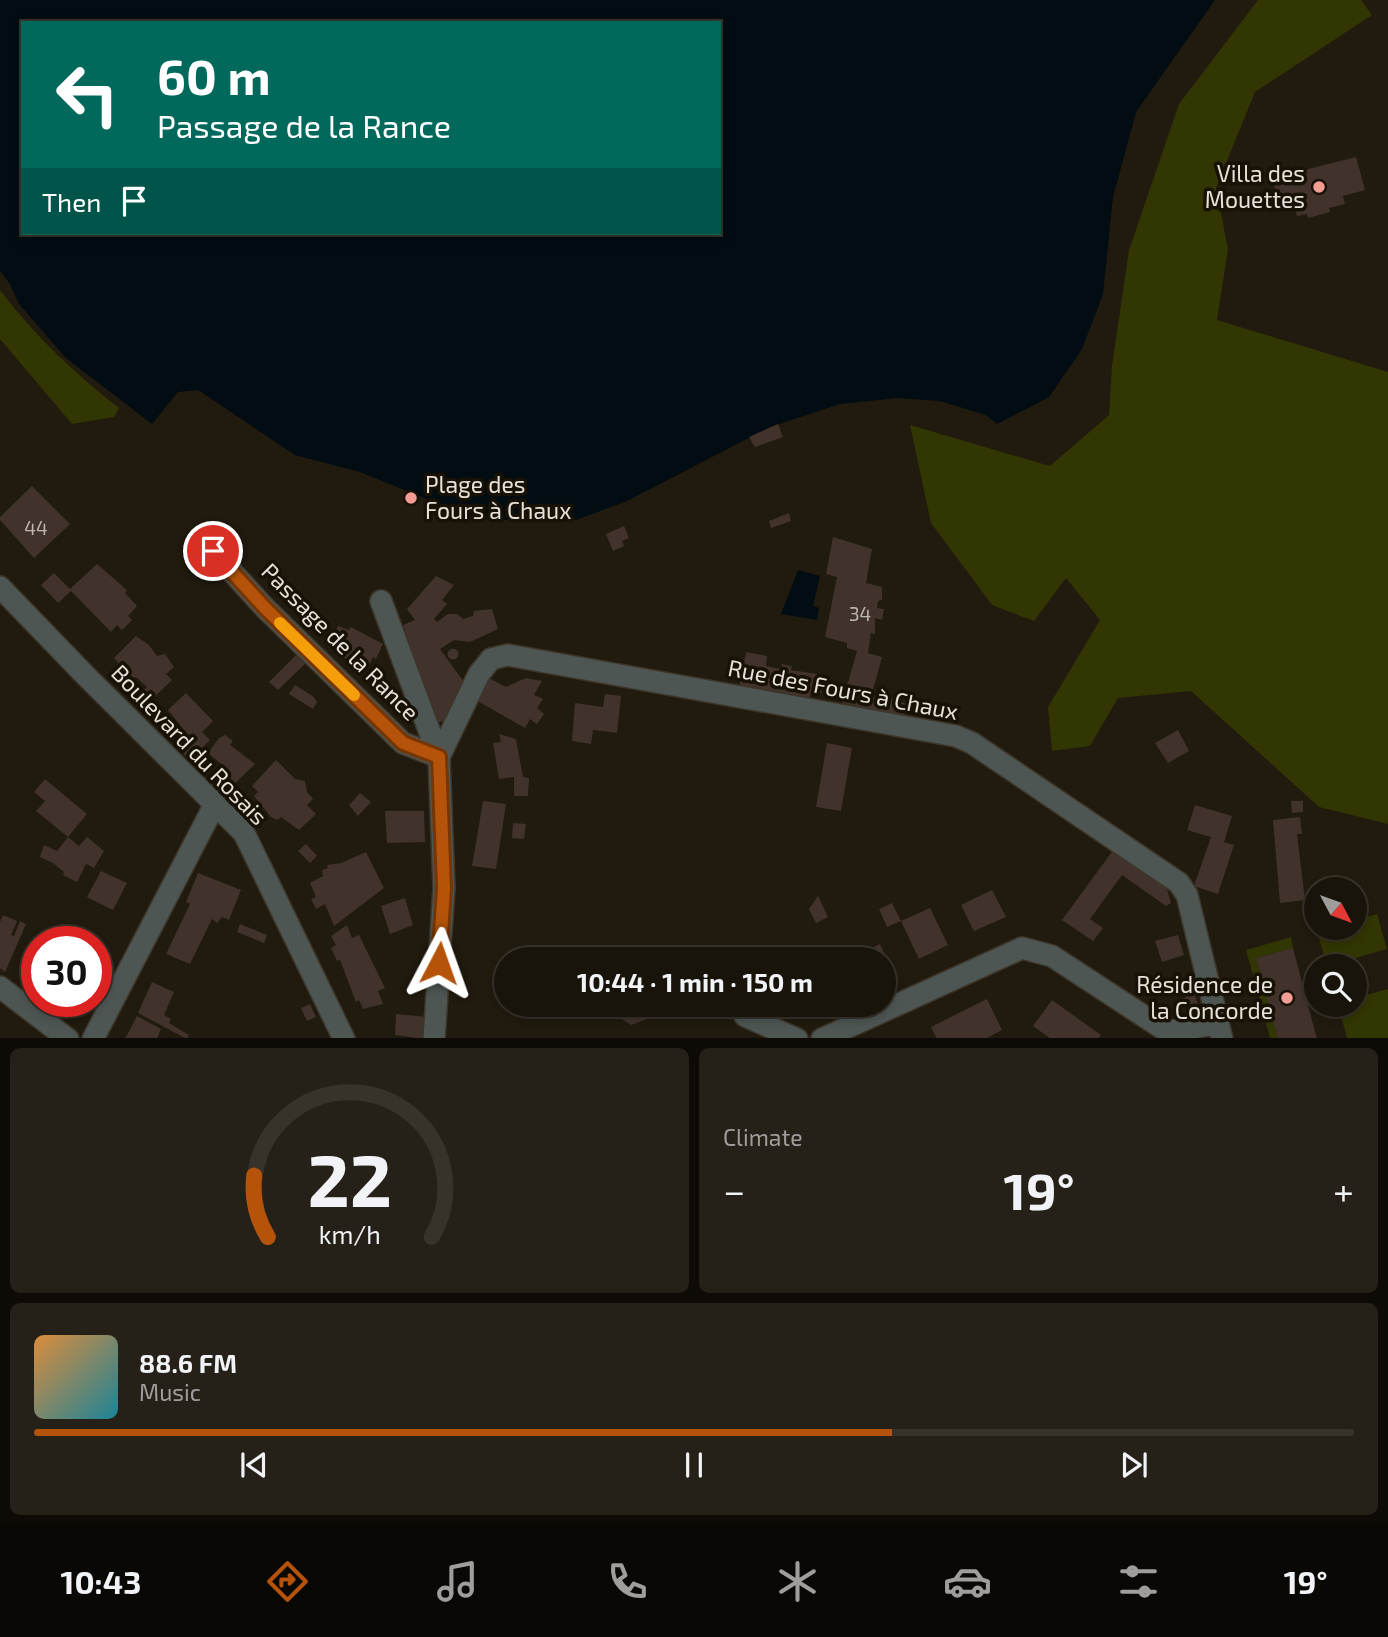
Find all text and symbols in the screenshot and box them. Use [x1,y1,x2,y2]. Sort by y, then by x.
text: 60 m [157,46,271,105]
icon: left [42,49,133,140]
text: Passage de la Rance [157,106,451,144]
place label: Villa des Mouettes [1205,159,1305,213]
marker: Villa des Mouettes [1311,179,1327,195]
icon: arrive [115,182,153,220]
text: Then [42,186,101,217]
place label: Plage des Fours à Chaux [425,470,571,524]
marker: Plage des Fours à Chaux [403,490,419,506]
house number: 44 [24,516,48,539]
pin [183,521,243,581]
icon: arrive [194,532,232,570]
street label: Passage de la Rance [256,557,425,726]
house number: 34 [849,602,871,625]
street label: Rue des Fours à Chaux [726,653,960,725]
street label: Boulevard du Rosais [106,658,273,830]
north arrow [1304,877,1367,940]
map controls [1304,877,1367,1017]
speed limit sign: 30 [21,926,112,1017]
position arrow [402,926,476,1000]
button: search [1304,954,1367,1017]
text: 10:44 · 1 min · 150 m [577,966,813,997]
place label: Résidence de la Concorde [1136,970,1273,1024]
marker: Résidence de la Concorde [1279,990,1295,1006]
text: Climate [723,1123,803,1151]
text: 22 [307,1134,392,1222]
text: 19° [1004,1158,1075,1220]
text: − [723,1167,745,1213]
text: + [1333,1167,1354,1213]
text: km/h [318,1218,381,1248]
text: 88.6 FM [139,1347,237,1378]
text: Music [139,1378,201,1406]
icon: previous [235,1446,273,1484]
icon: pause [675,1446,713,1484]
icon: next [1115,1446,1153,1484]
icon: directions [263,1557,312,1606]
icon: music [433,1557,482,1606]
icon: phone [603,1557,652,1606]
icon: climate [773,1557,822,1606]
icon: car [943,1557,992,1606]
icon: filters [1114,1557,1163,1606]
text: 10:43 [61,1562,141,1600]
text: 19° [1284,1562,1327,1600]

